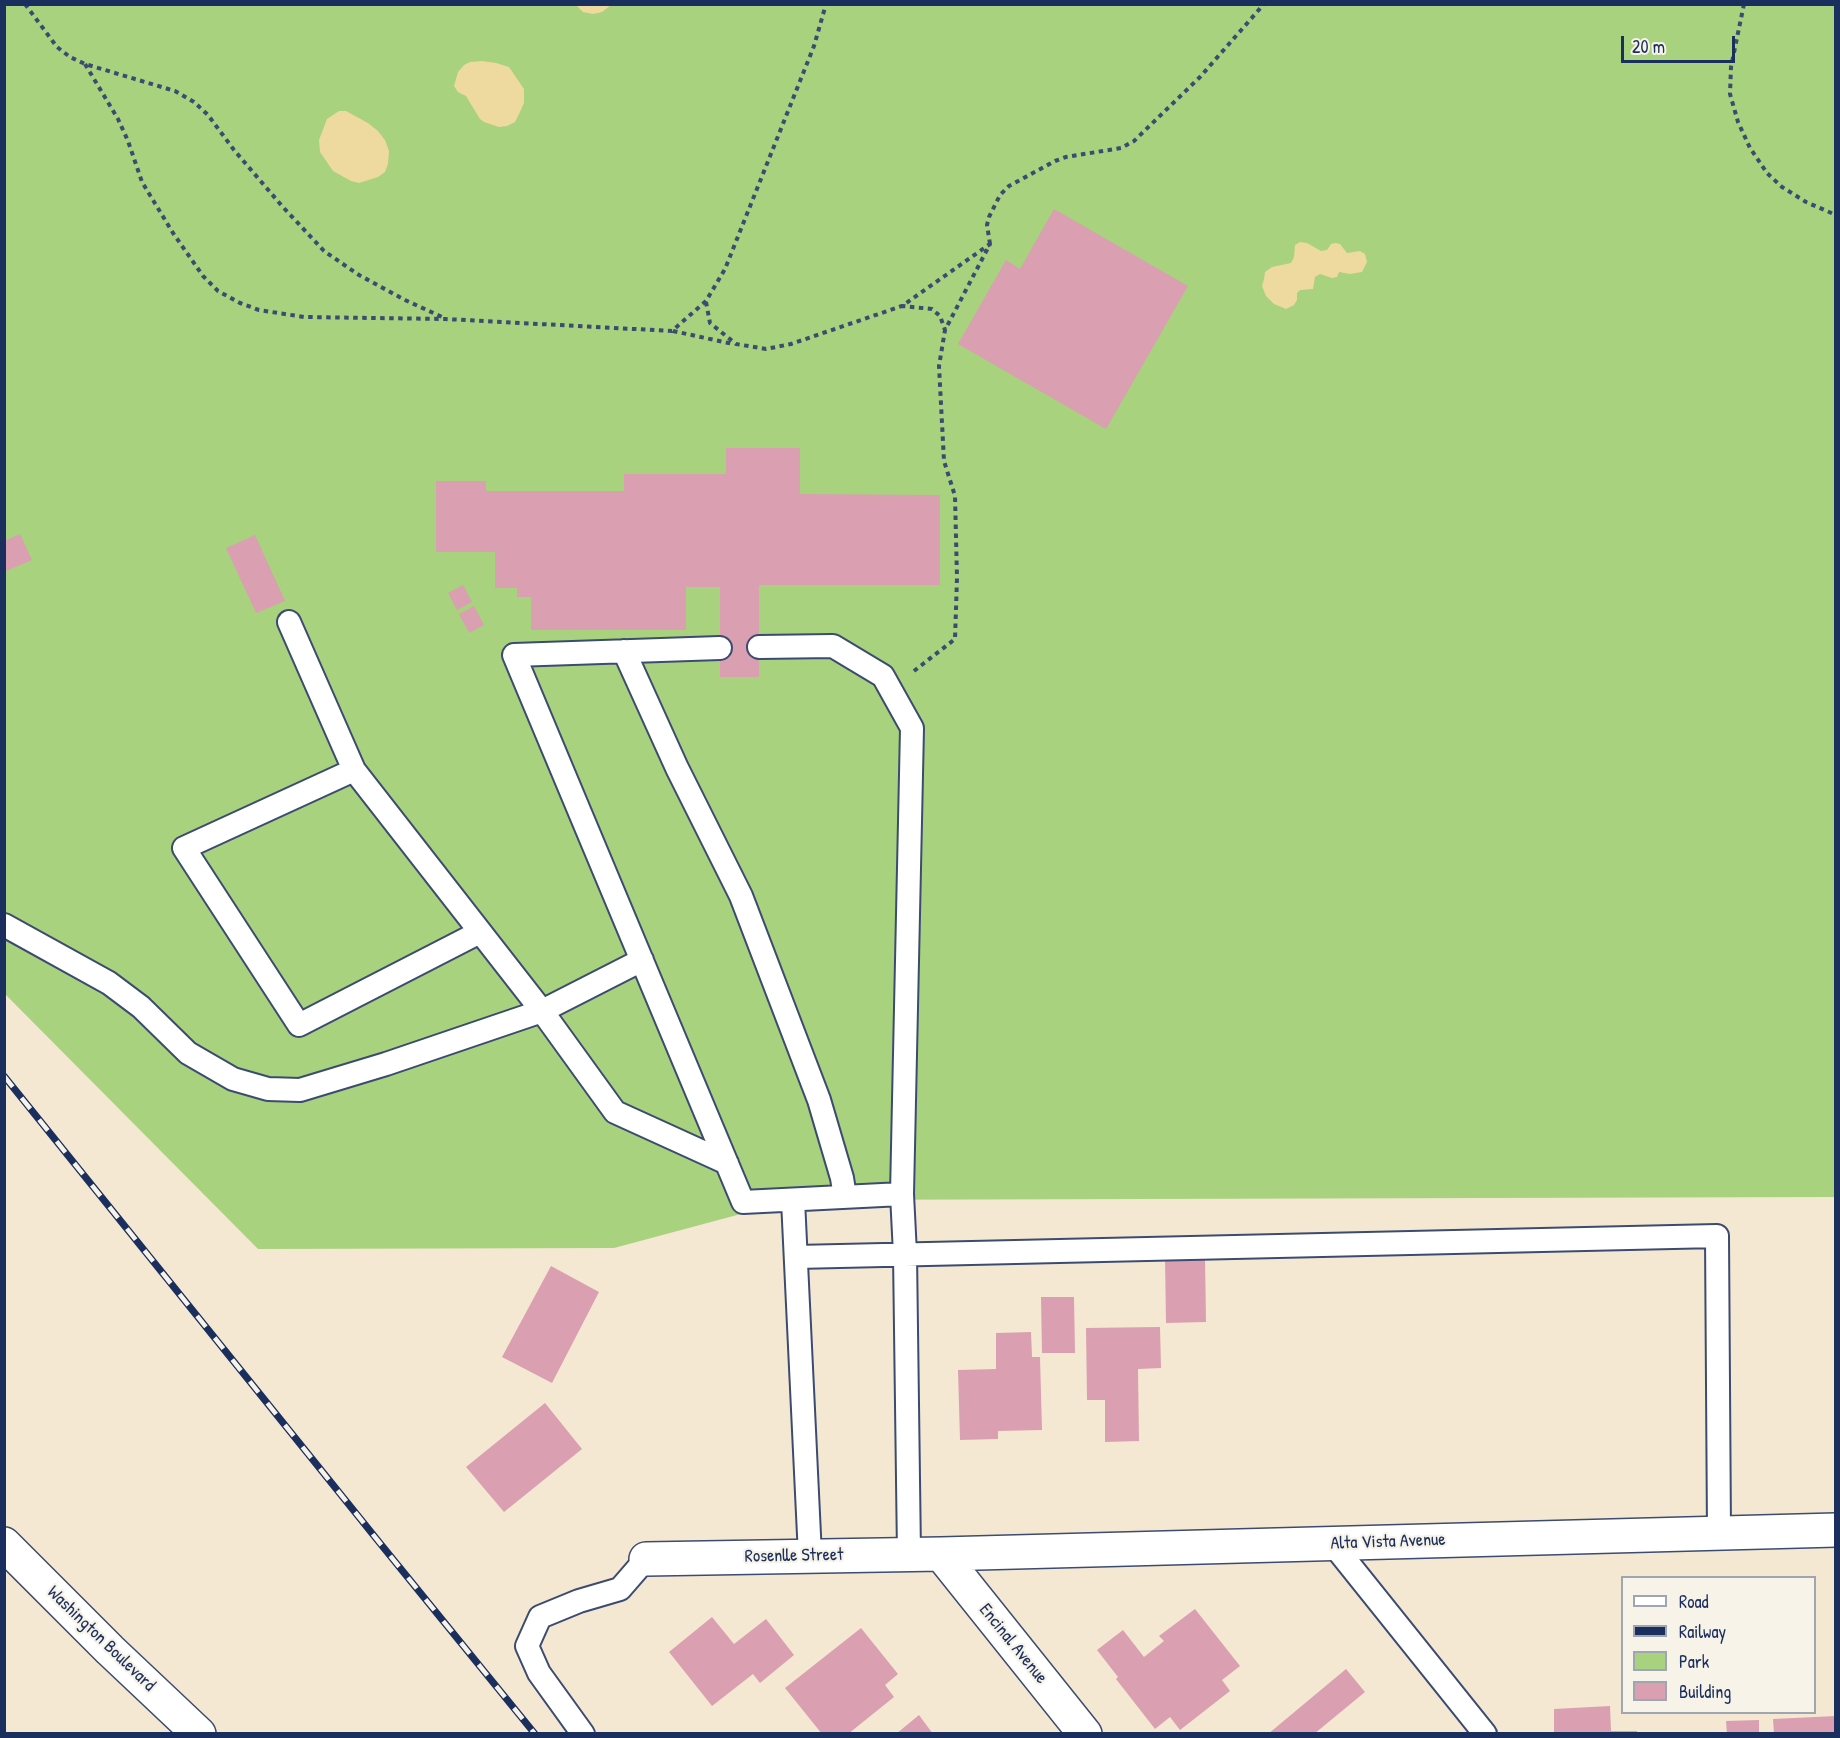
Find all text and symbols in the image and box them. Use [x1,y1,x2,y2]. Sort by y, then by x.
scale bar [1624,24,1738,62]
text: 20 m [1632,34,1665,59]
street label: Alta Vista Avenue [1330,1529,1446,1555]
street label: Rosenlle Street [745,1544,843,1568]
legend [1621,1576,1816,1714]
street label: Washington Boulevard [42,1582,160,1696]
text: Road [1679,1589,1709,1614]
street label: Encinal Avenue [974,1600,1052,1688]
text: Railway [1679,1619,1726,1644]
text: Park [1679,1649,1709,1674]
text: Building [1679,1679,1731,1704]

